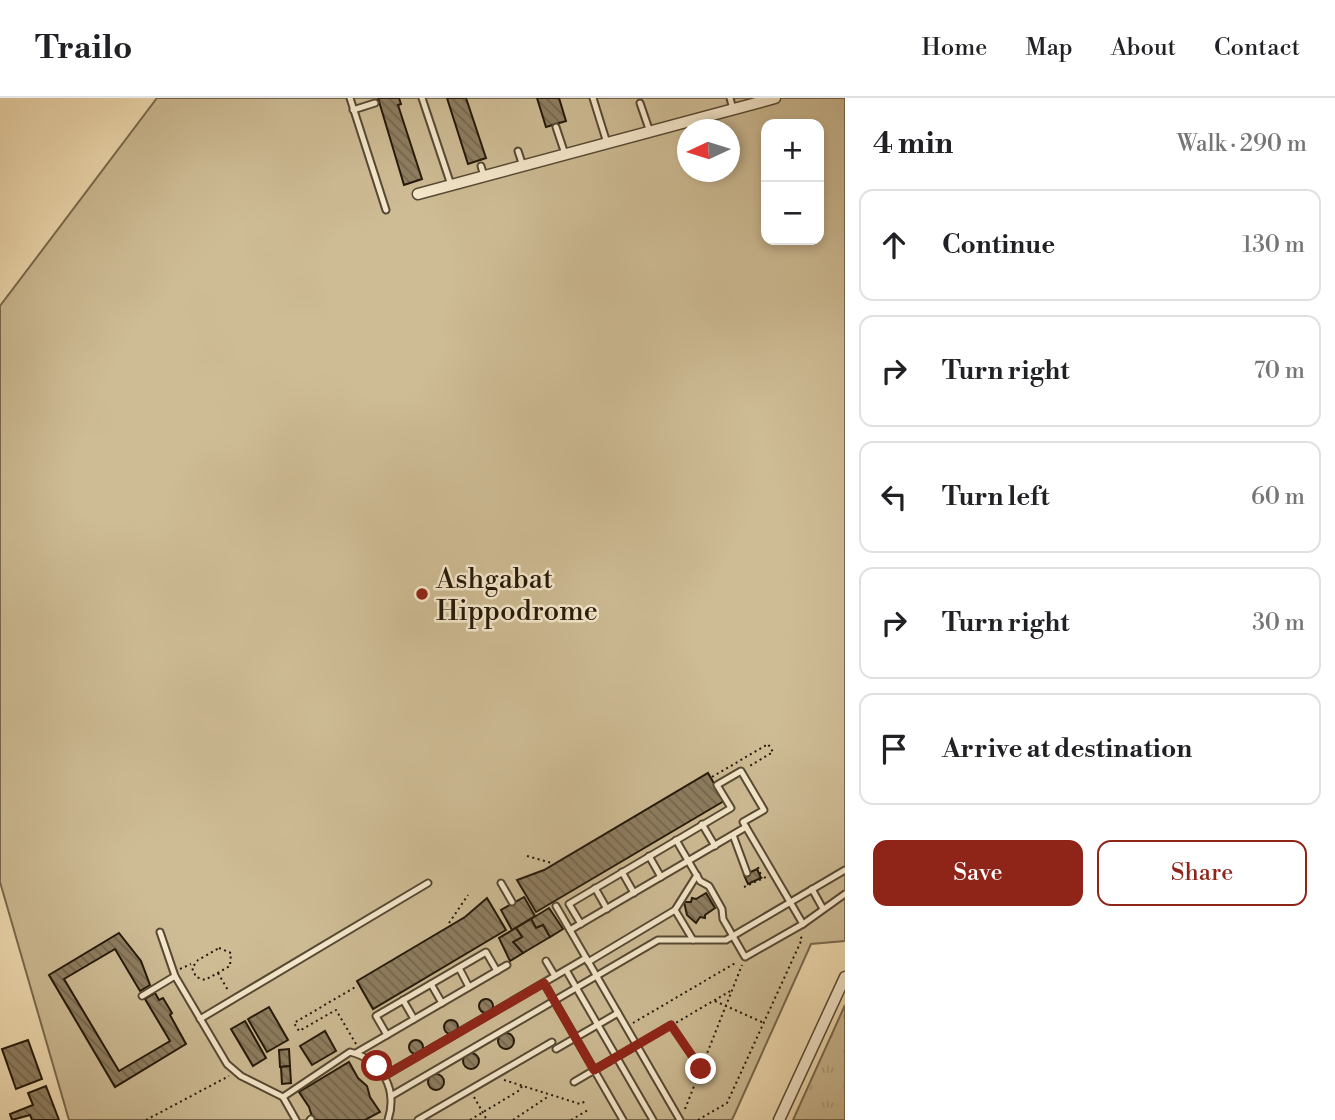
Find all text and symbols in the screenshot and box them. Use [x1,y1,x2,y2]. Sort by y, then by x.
text: Trailo [35,28,132,69]
text: Home [922,33,987,63]
text: Map [1025,33,1073,63]
text: About [1111,33,1176,63]
text: Contact [1214,33,1300,63]
north arrow [677,119,740,182]
map controls [761,119,824,245]
button: + [761,119,824,182]
text: 4 min [873,125,953,163]
text: Walk · 290 m [1177,130,1307,158]
button: − [761,182,824,245]
icon: ahead [875,226,913,264]
text: Continue [942,229,1055,261]
text: 130 m [1242,231,1305,259]
icon: right [875,352,913,390]
text: Turn right [942,355,1070,387]
text: 70 m [1254,357,1305,385]
icon: left [875,478,913,516]
text: Turn left [942,481,1050,513]
text: 60 m [1251,483,1305,511]
place label: Ashgabat Hippodrome [435,562,598,629]
marker: Ashgabat Hippodrome [414,586,430,602]
icon: right [875,604,913,642]
text: Turn right [942,607,1070,639]
text: 30 m [1252,609,1305,637]
icon: arrive [875,730,913,768]
text: Arrive at destination [942,733,1192,765]
button: Save [873,840,1083,906]
button: Share [1097,840,1307,906]
route start [361,1050,392,1081]
route end [685,1053,716,1084]

